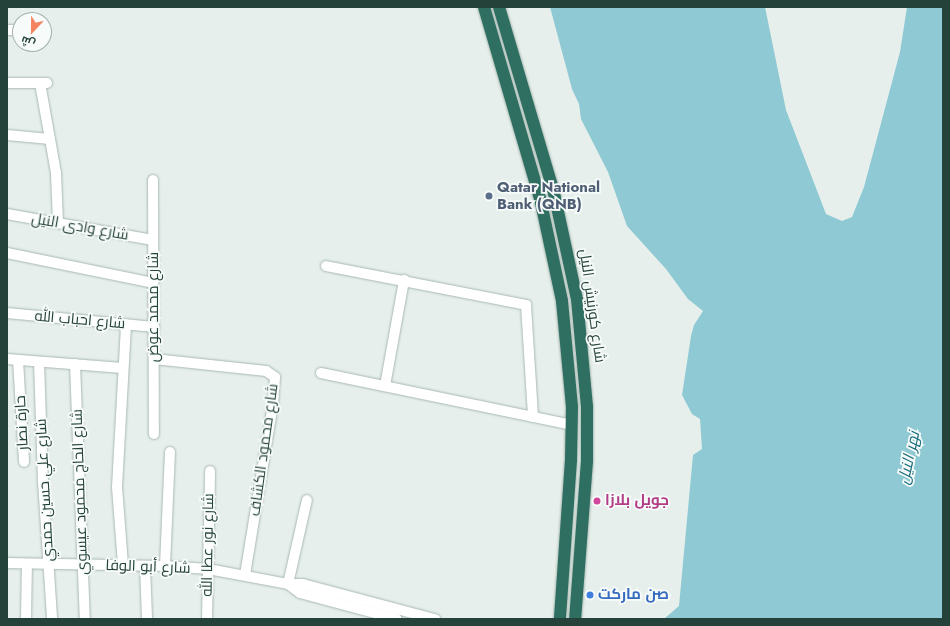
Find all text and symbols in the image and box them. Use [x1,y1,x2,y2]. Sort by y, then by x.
north arrow [12,12,52,52]
text: ش [18,32,37,52]
place label: Qatar National Bank (QNB) [497,178,600,213]
marker: Qatar National Bank (QNB) [484,191,494,201]
street label: شارع وادى النيل [30,210,130,244]
street label: شارع كورنيش النيل [575,248,609,364]
street label: شارع محمد عوض [145,252,163,362]
street label: شارع احباب الله [34,307,126,333]
street label: شارع محمود الكشاف [246,383,282,517]
street label: حارة نصار [12,395,32,451]
street label: شارع الحاج محمود عيسوي [68,409,92,575]
street label: شارع علي حسين حمدي [32,418,58,562]
water label: نهر النيل [894,430,924,486]
place label: جويل بلازا [605,492,669,510]
street label: شارع نور عطا الله [198,493,218,597]
marker: جويل بلازا [592,496,602,506]
street label: شارع أبو الوفا [105,557,191,577]
place label: صن ماركت [598,586,669,604]
marker: صن ماركت [585,590,595,600]

